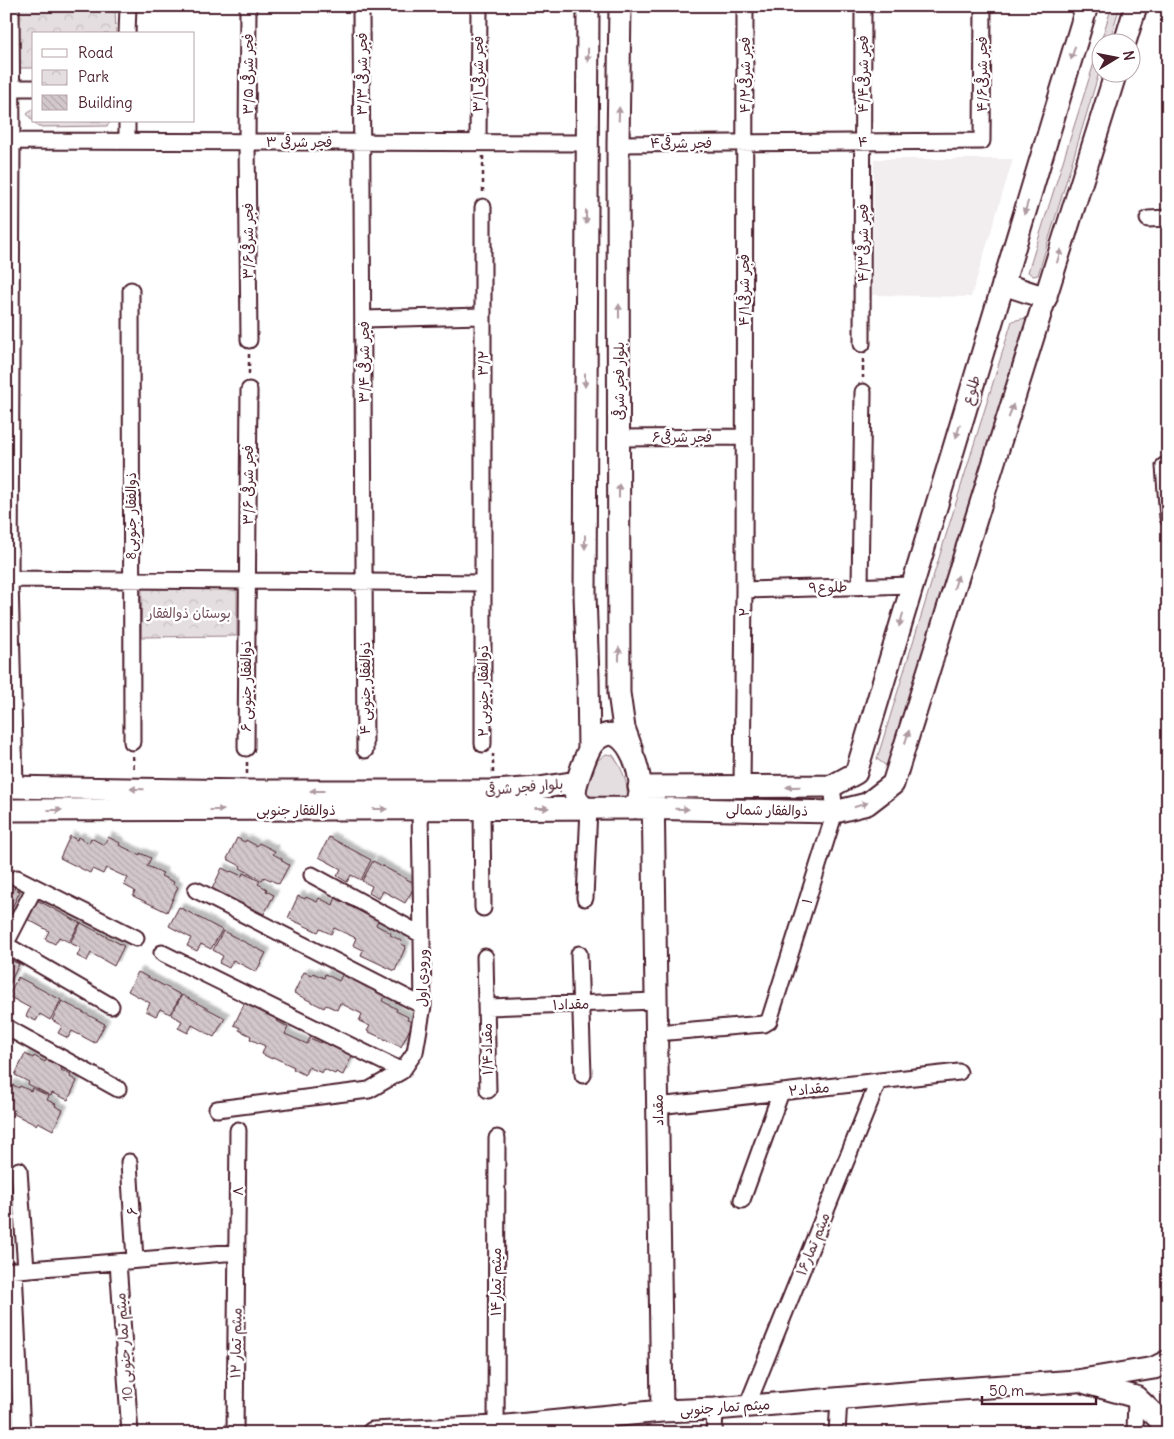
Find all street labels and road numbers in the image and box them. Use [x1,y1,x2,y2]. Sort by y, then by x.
street label: ۳/۳ فجر شرقی [353,32,371,116]
street label: ۳/۵ فجر شرقی [239,33,257,115]
street label: فجر شرقی۴/۴ [854,35,872,113]
street label: ۳/۱ فجر شرقی [469,36,487,112]
street label: فجر شرقی۴/۶ [973,36,991,112]
street label: فجر شرقی۴/۲ [736,37,754,113]
street label: ۳ فجر شرقی [266,133,332,151]
street label: ۴ [858,133,868,151]
street label: فجر شرقی۴ [650,134,712,152]
street label: فجر شرقی۳/۶ [239,203,257,279]
street label: فجر شرقی۴/۳ [854,204,872,282]
street label: فجر شرقی۴/۱ [735,254,753,326]
street label: ۳/۴ فجر شرقی [355,321,373,403]
street label: بلوار فجر شرقی [610,342,628,420]
street label: ۳/۲ [474,350,492,376]
street label: طلوع [958,373,986,408]
street label: فجر شرقی۶ [652,428,712,446]
street label: ۳/۶ فجر شرقی [239,445,257,525]
street label: 8ذوالفقار جنوبی [122,472,141,560]
street label: طلوع۹ [808,577,848,599]
street label: ۲ [735,607,753,617]
street label: ۶ ذوالفقار جنوبی [237,640,256,732]
street label: ۴ ذوالفقار جنوبی [356,641,375,735]
street label: ۲ ذوالفقار جنوبی [474,645,493,737]
street label: بلوار فجر شرقی [484,775,564,799]
street label: ذوالفقار شمالی [726,800,808,820]
street label: ذوالفقار جنوبی [256,801,336,820]
street label: ۱ [798,896,816,906]
street label: ورودی اول [413,949,432,1007]
street label: مقداد۱ [552,994,590,1014]
street label: مقداد۱/۴ [478,1023,496,1075]
street label: مقداد۲ [788,1078,830,1100]
street label: مقداد [649,1094,667,1126]
street label: ۸ [229,1186,247,1196]
street label: ۶ [123,1206,141,1216]
street label: میثم تمار۱۶ [792,1210,836,1279]
street label: میثم تمار۱۴ [487,1248,507,1316]
street label: میثم تمار جنوبی 10 [111,1292,139,1402]
street label: میثم تمار ۱۲ [226,1307,248,1379]
street label: میثم تمار جنوبی [679,1395,771,1421]

